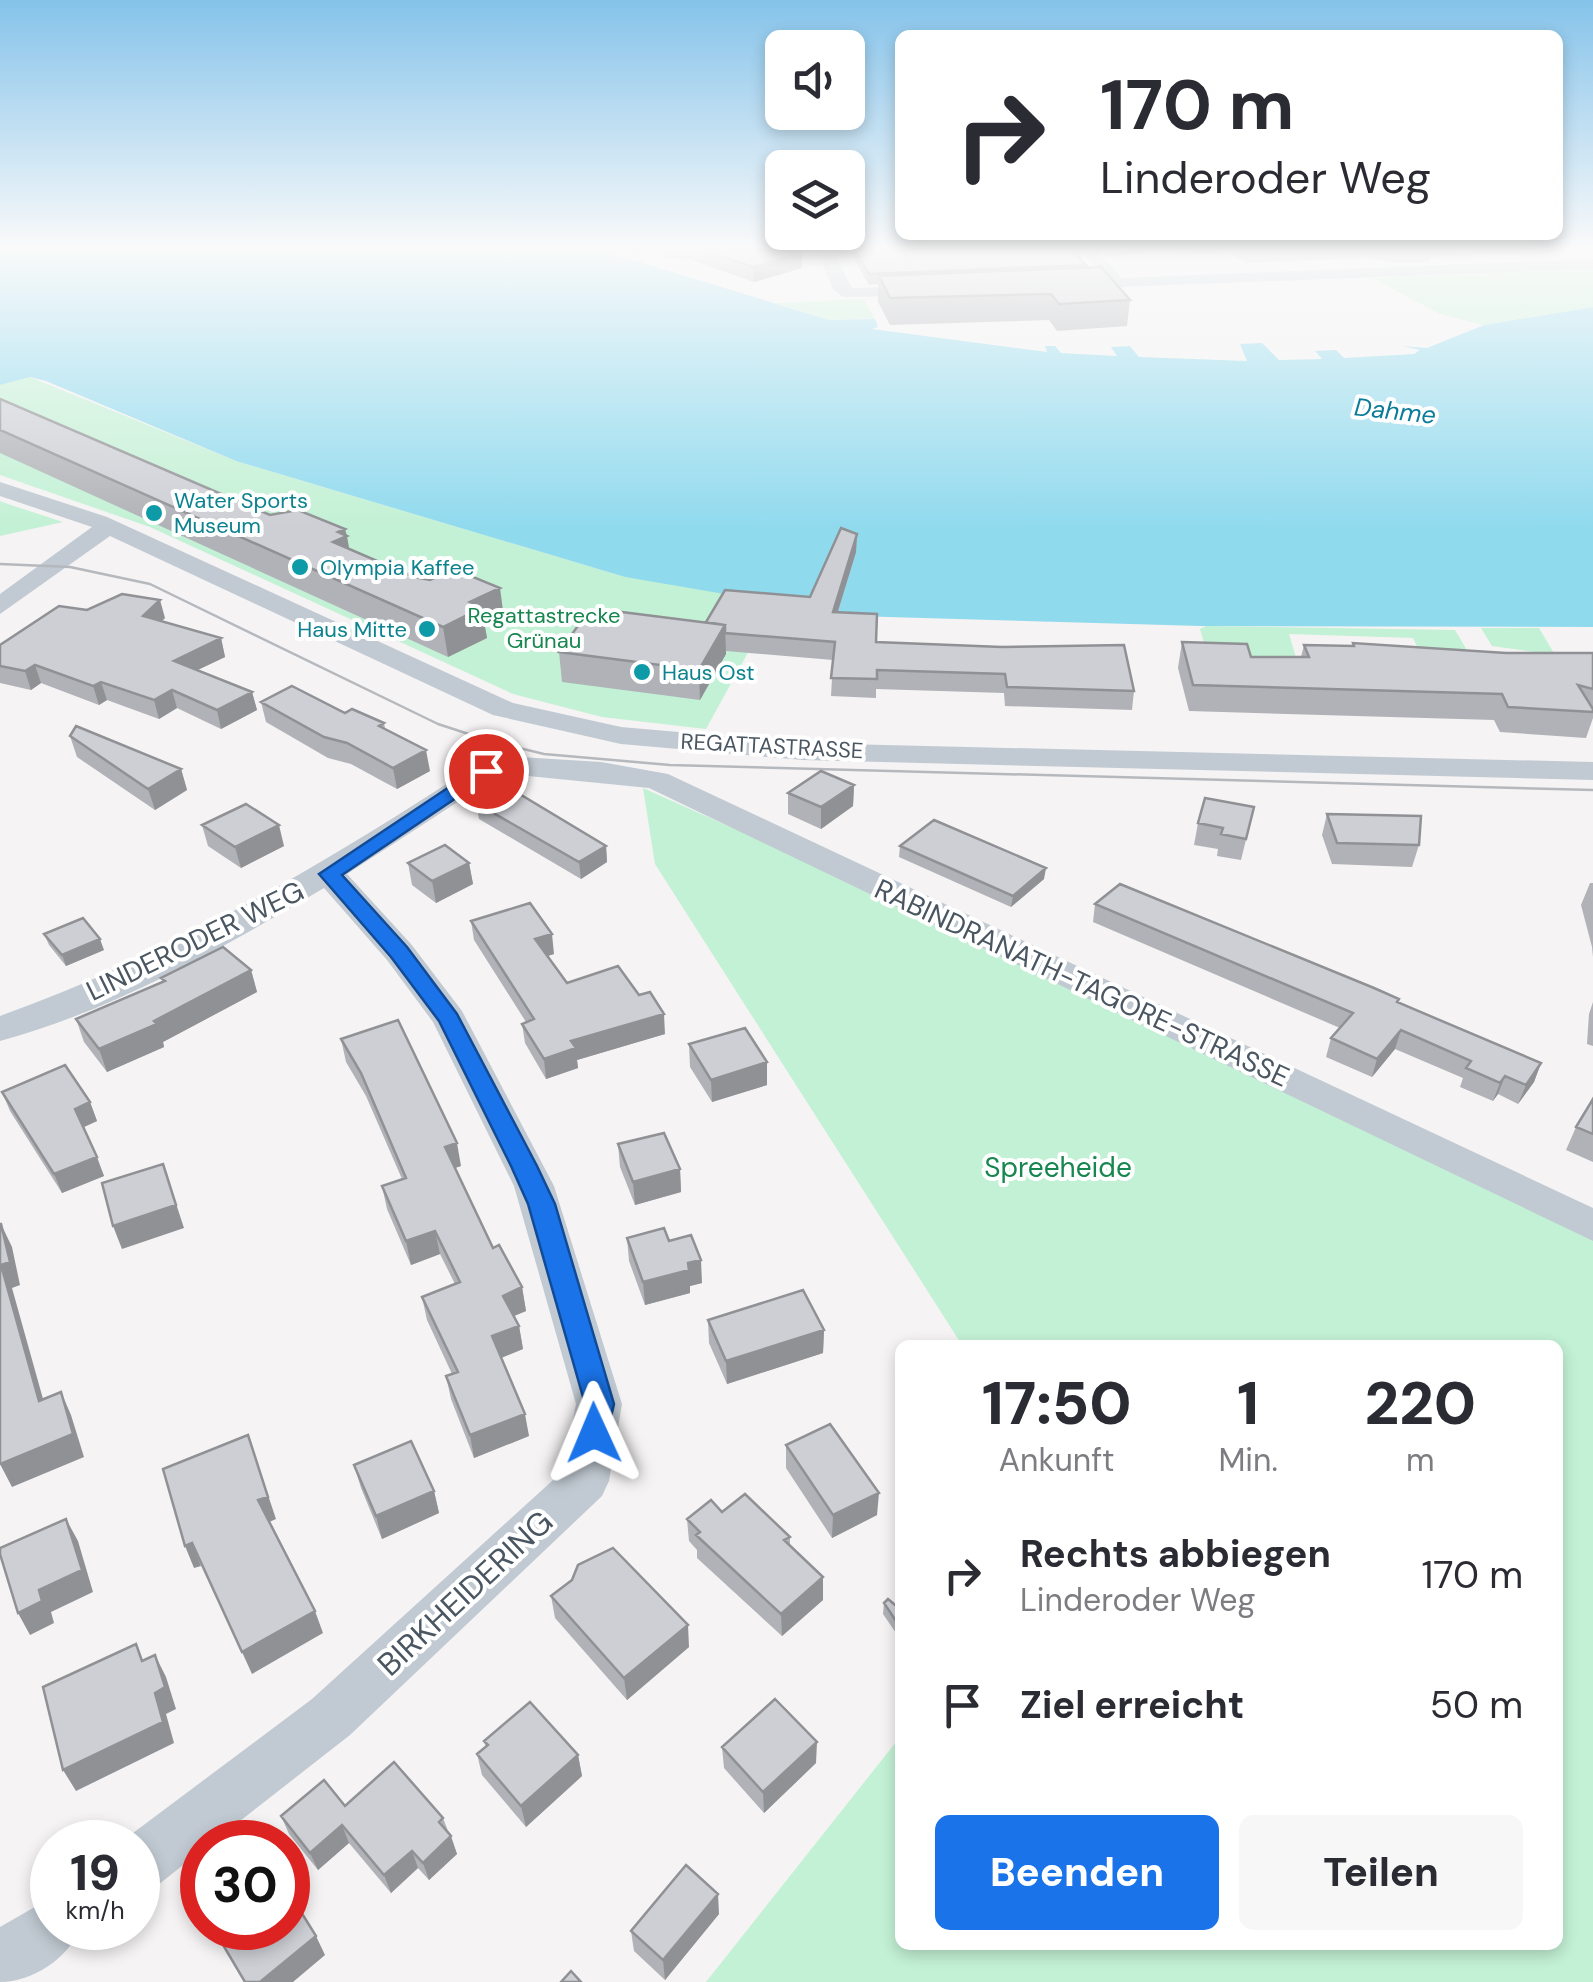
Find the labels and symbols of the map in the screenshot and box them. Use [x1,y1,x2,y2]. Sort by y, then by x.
water label: Dahme [1353,390,1437,432]
place label: Water Sports Museum [174,486,308,540]
marker: Water Sports Museum [143,502,165,524]
place label: Olympia Kaffee [320,553,475,582]
marker: Olympia Kaffee [289,556,311,578]
park label: Regattastrecke Grünau [468,601,620,655]
place label: Haus Mitte [297,615,407,644]
marker: Haus Mitte [416,618,438,640]
place label: Haus Ost [662,658,755,687]
marker: Haus Ost [631,661,653,683]
street label: REGATTASTRASSE [680,727,864,765]
pin [444,729,529,814]
street label: RABINDRANATH-TAGORE-STRASSE [869,870,1295,1096]
street label: LINDERODER WEG [80,872,310,1010]
park label: Spreeheide [984,1149,1132,1186]
position arrow [542,1381,646,1485]
street label: BIRKHEIDERING [368,1501,562,1685]
speed limit sign: 30 [180,1820,310,1950]

